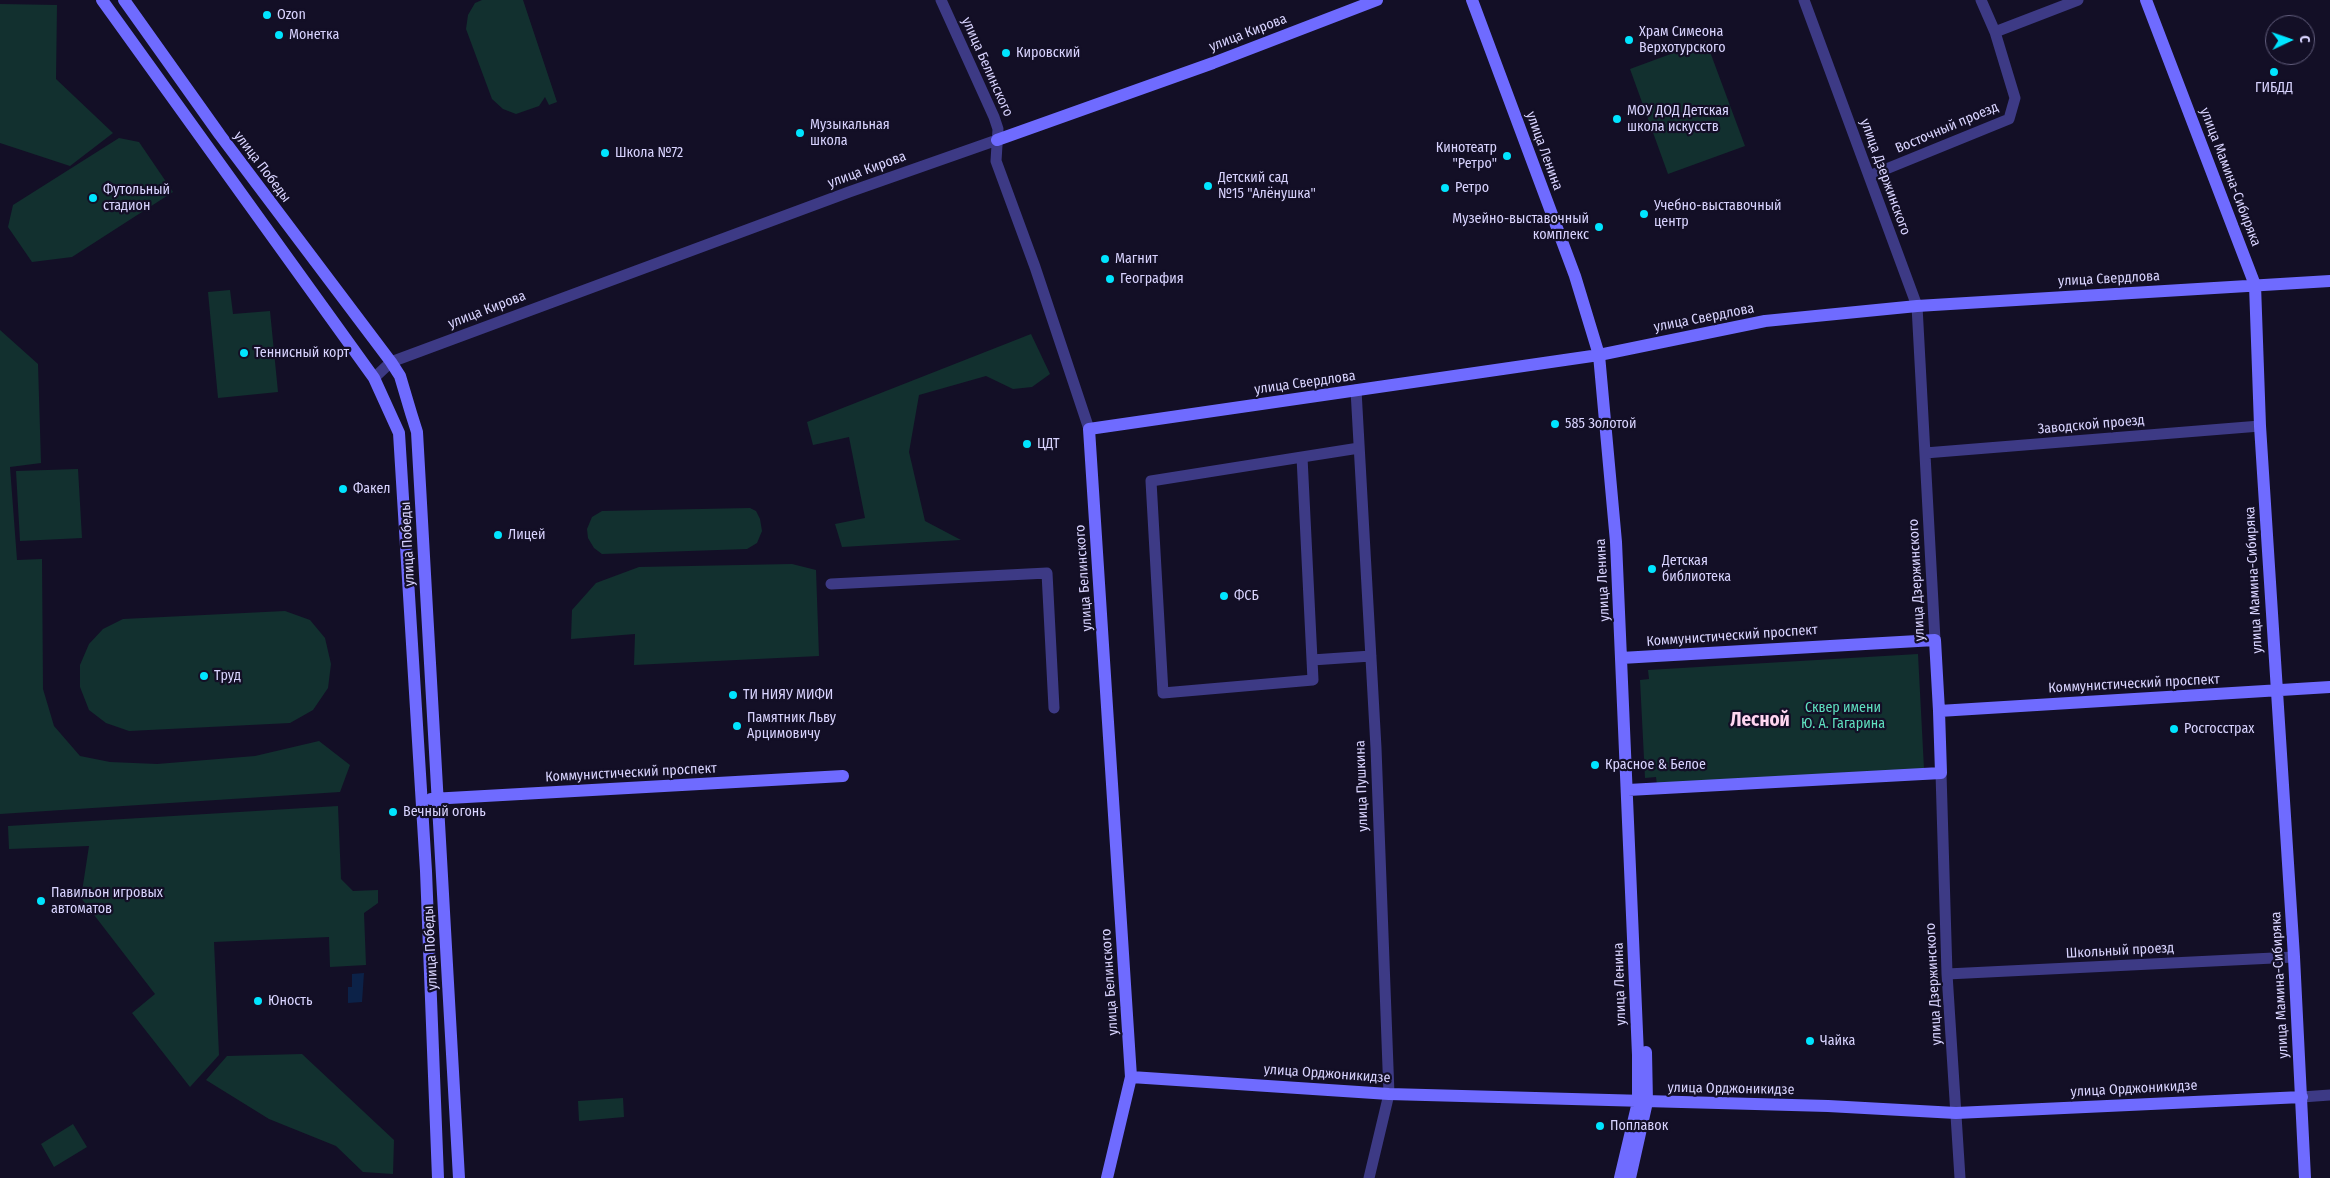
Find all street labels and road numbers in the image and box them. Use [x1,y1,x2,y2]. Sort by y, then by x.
street label: улица Кирова [1207,10,1289,56]
street label: улица Белинского [958,15,1016,119]
street label: Восточный проезд [1893,99,2001,157]
street label: улица Мамина-Сибиряка [2196,105,2264,249]
street label: улица Ленина [1522,109,1566,193]
street label: улица Дзержинского [1856,116,1914,238]
street label: улица Победы [230,128,294,206]
street label: улица Кирова [826,148,908,192]
street label: улица Свердлова [2058,268,2160,290]
street label: улица Кирова [446,287,528,333]
street label: улица Свердлова [1652,300,1756,336]
street label: улица Свердлова [1253,368,1357,398]
street label: Заводской проезд [2037,412,2145,438]
street label: улица Победы [397,501,419,587]
street label: улица Мамина-Сибиряка [2242,506,2266,654]
street label: улица Дзержинского [1905,518,1929,642]
street label: улица Белинского [1072,524,1096,632]
street label: улица Ленина [1592,538,1614,622]
street label: Коммунистический проспект [1646,622,1818,650]
street label: Коммунистический проспект [2048,671,2220,697]
street label: улица Пушкина [1352,740,1372,832]
street label: Коммунистический проспект [545,760,717,786]
street label: улица Победы [420,905,442,991]
street label: улица Мамина-Сибиряка [2268,911,2292,1059]
street label: улица Дзержинского [1922,922,1946,1046]
street label: улица Белинского [1098,928,1122,1036]
street label: Школьный проезд [2065,940,2175,962]
street label: улица Ленина [1610,942,1630,1026]
street label: улица Орджоникидзе [1263,1061,1391,1087]
street label: улица Орджоникидзе [2070,1077,2198,1101]
street label: улица Орджоникидзе [1667,1079,1795,1099]

